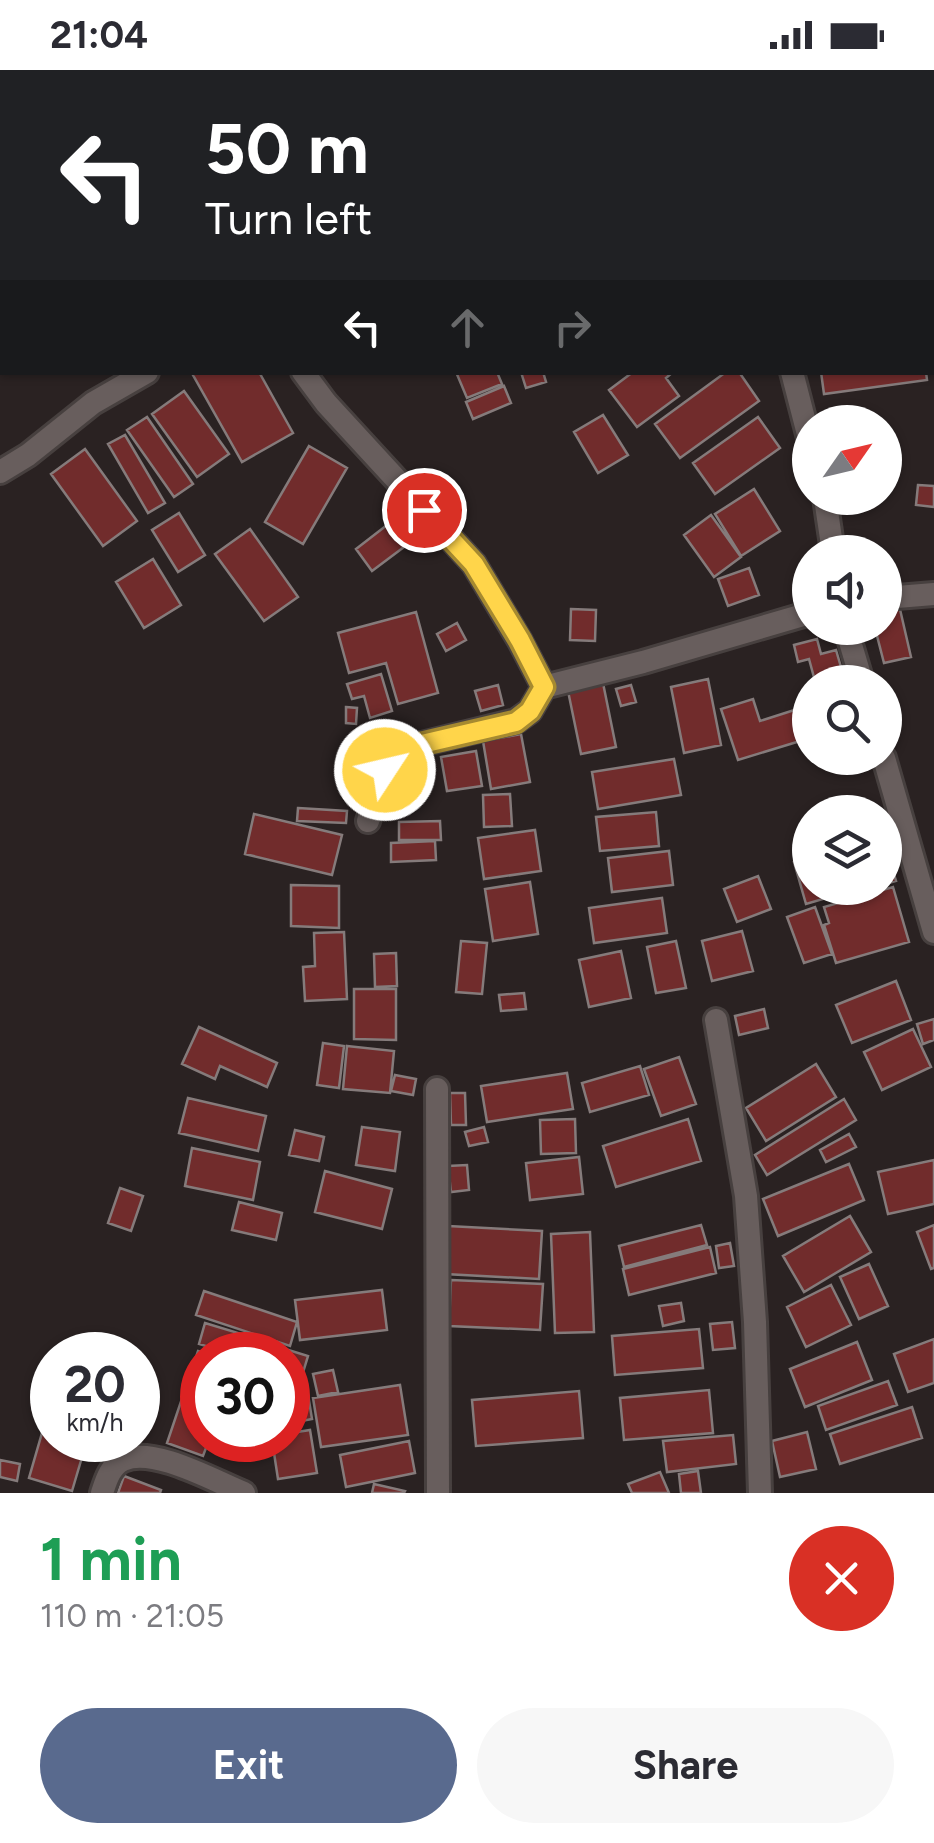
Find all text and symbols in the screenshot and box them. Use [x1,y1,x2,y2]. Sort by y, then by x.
text: 21:04 [50,12,148,58]
text: 50 m [205,106,369,191]
icon: left [40,110,170,240]
text: Turn left [205,191,372,245]
icon: left [335,300,390,355]
icon: ahead [440,300,495,355]
icon: right [545,300,600,355]
north arrow [792,405,902,515]
map controls [792,405,902,905]
pin [382,468,467,553]
icon: arrive [397,483,452,538]
button: sound [792,535,902,645]
button: search [792,665,902,775]
position arrow [333,718,437,822]
button: layers [792,795,902,905]
speed limit sign: 30 [180,1332,310,1462]
text: 20 [64,1354,126,1415]
text: km/h [66,1407,124,1437]
text: 1 min [40,1523,182,1595]
button: close [789,1526,894,1631]
text: 110 m · 21:05 [40,1597,224,1635]
button: Exit [40,1708,457,1823]
button: Share [477,1708,894,1823]

